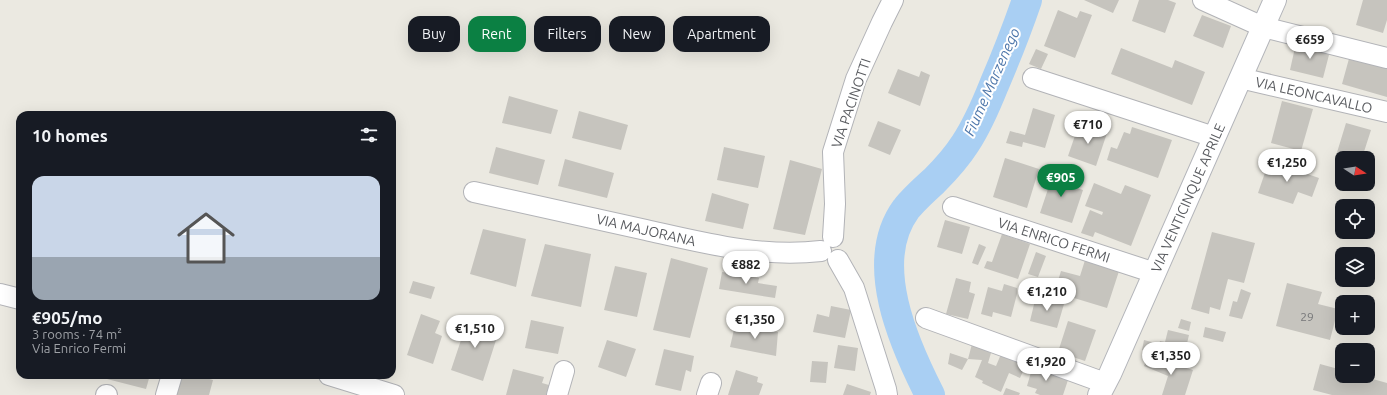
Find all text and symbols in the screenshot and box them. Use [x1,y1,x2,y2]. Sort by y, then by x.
chip: Buy [408,16,460,52]
chip: Rent [468,16,526,52]
chip: Filters [534,16,601,52]
chip: New [609,16,665,52]
chip: Apartment [673,16,770,52]
water label: Fiume Marzenego [960,25,1023,138]
pin: €659 [1286,26,1334,60]
text: €659 [1295,32,1325,46]
street label: VIA PACINOTTI [828,56,874,150]
street label: VIA LEONCAVALLO [1254,74,1374,116]
pin: €710 [1064,111,1112,145]
text: €710 [1073,117,1103,131]
street label: VIA VENTICINQUE APRILE [1148,121,1228,275]
icon: filters [358,124,380,146]
text: 10 homes [32,126,108,145]
pin: €1,250 [1254,149,1320,183]
north arrow [1335,151,1375,191]
map controls [1335,151,1375,383]
text: €1,250 [1267,155,1307,169]
pin: €905 [1037,164,1085,198]
text: €905 [1046,170,1076,184]
button: locate [1335,199,1375,239]
icon: home [170,202,242,274]
street label: VIA MAJORANA [595,211,697,249]
street label: VIA ENRICO FERMI [996,214,1112,266]
button: layers [1335,247,1375,287]
pin: €882 [722,251,770,285]
text: €882 [731,257,761,271]
pin: €1,210 [1014,278,1080,312]
text: €1,210 [1027,284,1067,298]
button: + [1335,295,1375,335]
pin: €1,350 [722,306,788,340]
text: €905/mo [32,308,102,327]
house number: 29 [1300,310,1314,323]
text: €1,350 [735,312,775,326]
pin: €1,510 [442,315,508,349]
text: €1,510 [455,321,495,335]
text: 3 rooms · 74 m² [32,327,122,341]
text: Via Enrico Fermi [32,341,126,355]
pin: €1,350 [1138,342,1204,376]
button: − [1335,343,1375,383]
pin: €1,920 [1013,348,1079,382]
text: €1,350 [1151,348,1191,362]
text: €1,920 [1026,354,1066,368]

